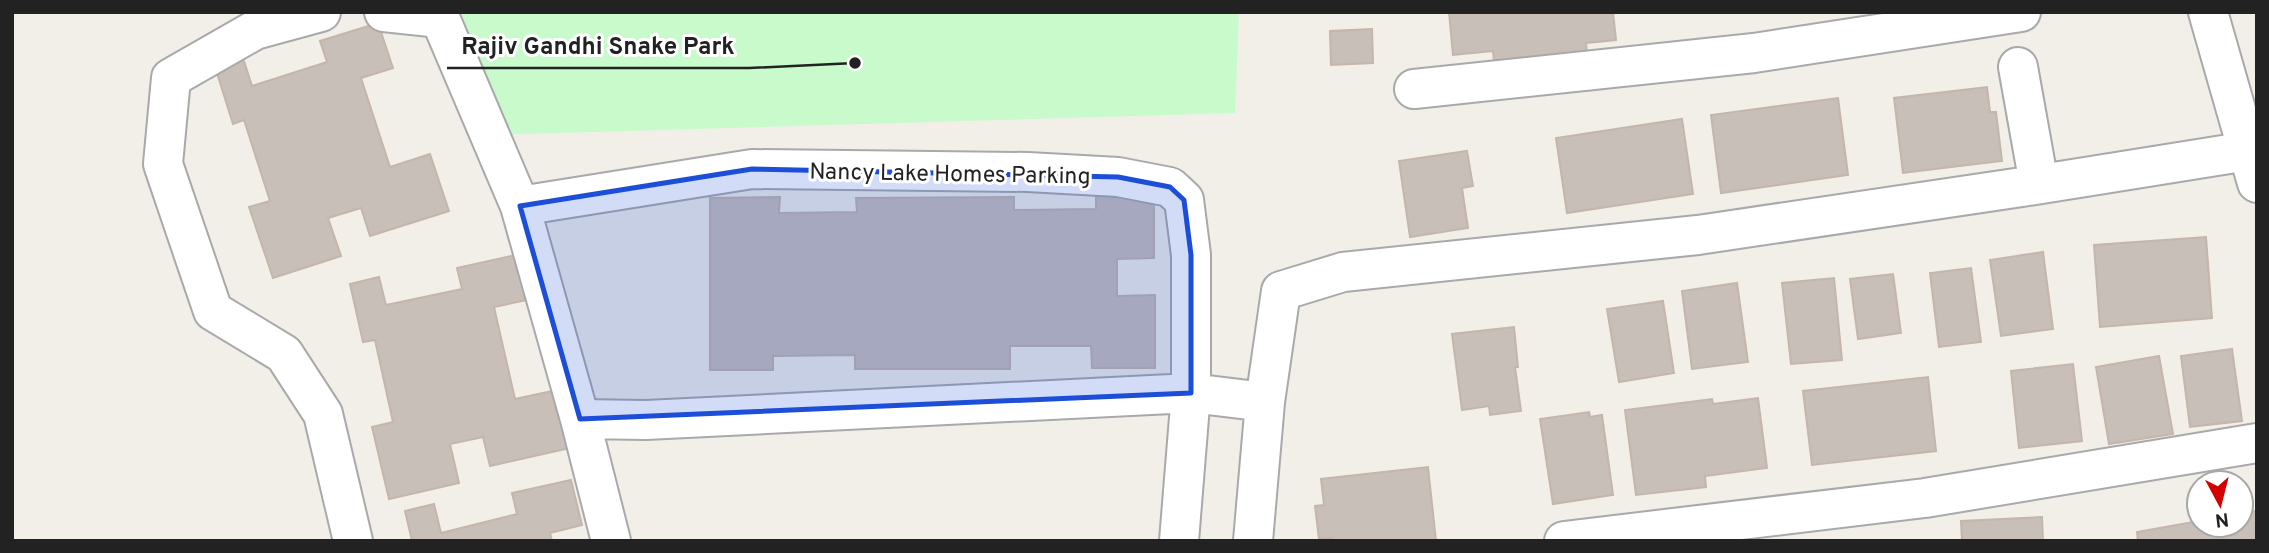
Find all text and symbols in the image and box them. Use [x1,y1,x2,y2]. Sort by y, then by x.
callout: Rajiv Gandhi Snake Park [447,23,749,68]
text: Rajiv Gandhi Snake Park [461,33,735,63]
street label: Nancy Lake Homes Parking [809,159,1091,192]
north arrow [2185,469,2255,539]
text: N [2214,506,2230,532]

